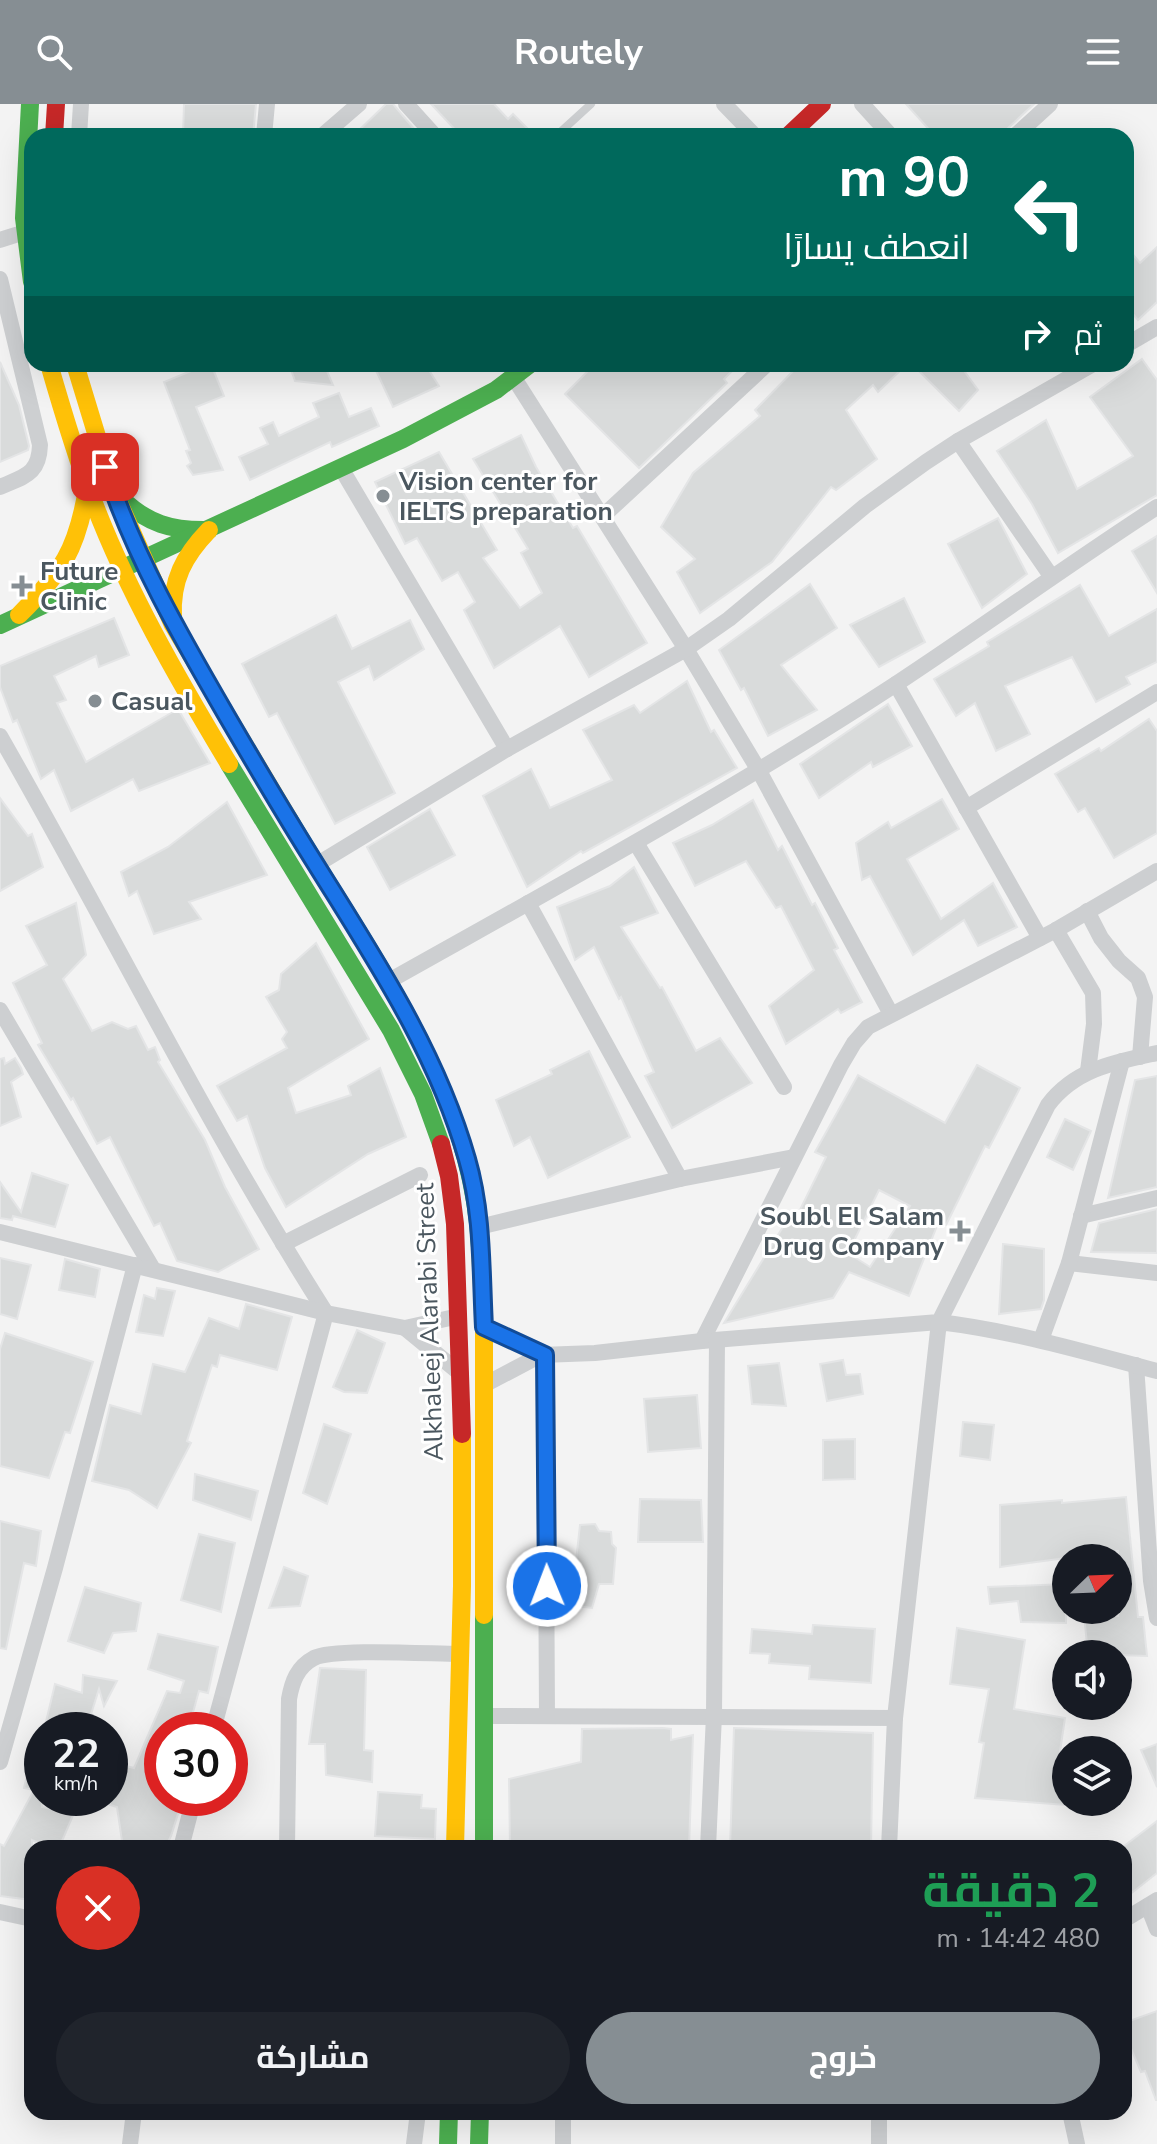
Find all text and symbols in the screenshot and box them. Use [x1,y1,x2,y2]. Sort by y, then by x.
text: Routely [514,28,643,77]
icon: search [32,30,76,74]
icon: menu [1081,30,1125,74]
text: 90 m [839,139,970,216]
icon: left [998,160,1102,264]
text: انعطف يسارًا [783,223,970,272]
icon: right [1014,312,1058,356]
text: ثم [1074,315,1102,356]
pin [71,433,139,501]
icon: arrive [83,445,127,489]
place label: Vision center for IELTS preparation [398,464,613,529]
marker: Vision center for IELTS preparation [374,487,392,505]
place label: Future Clinic [40,554,118,619]
marker: Future Clinic [11,575,33,597]
place label: Casual [111,684,193,719]
marker: Casual [86,692,104,710]
street label: Alkhaleej Alarabi Street [407,1181,452,1462]
place label: Soubl El Salam Drug Company [760,1199,944,1264]
marker: Soubl El Salam Drug Company [951,1222,969,1240]
position arrow [505,1544,589,1628]
north arrow [1052,1544,1132,1624]
map controls [1052,1544,1132,1816]
button: sound [1052,1640,1132,1720]
speed limit sign: 30 [144,1712,248,1816]
text: 22 [52,1727,100,1781]
button: layers [1052,1736,1132,1816]
text: km/h [54,1770,98,1797]
text: 2 دقيقة [923,1858,1100,1924]
button: close [56,1866,140,1950]
text: 480 m · 14:42 [937,1921,1100,1956]
button: مشاركة [56,2012,570,2104]
button: خروج [586,2012,1100,2104]

